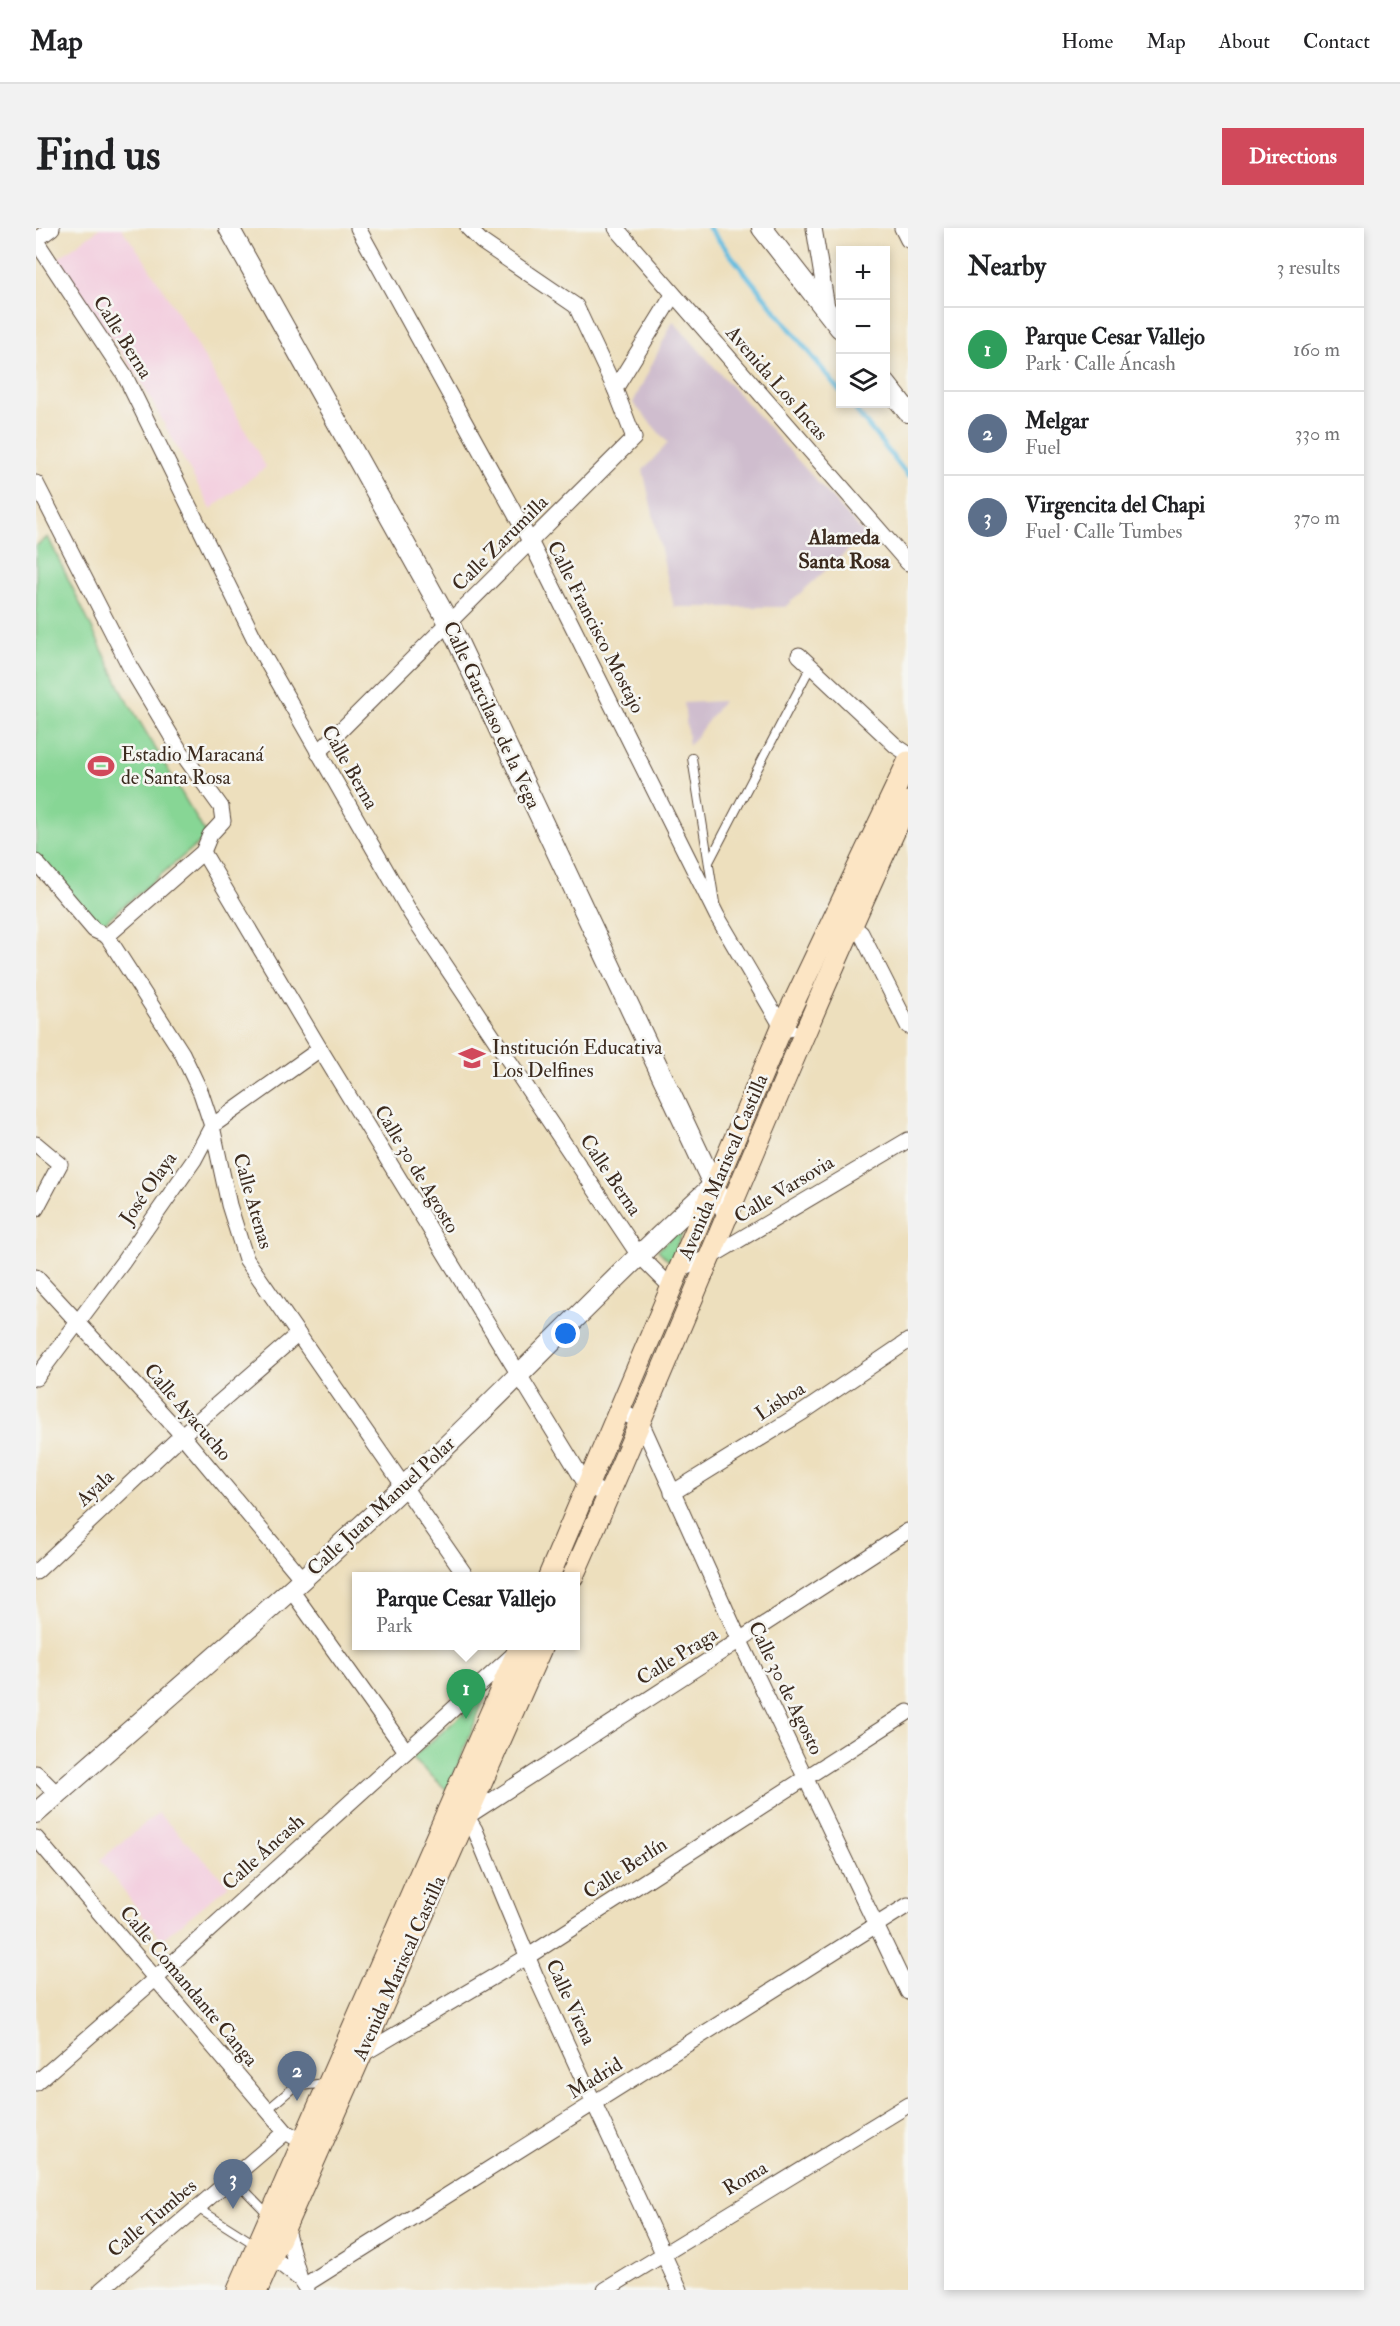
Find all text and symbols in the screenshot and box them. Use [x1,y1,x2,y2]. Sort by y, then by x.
text: Map [30,24,83,59]
text: Home [1061,28,1113,55]
text: Map [1146,28,1186,55]
text: About [1219,28,1270,55]
text: Contact [1303,28,1370,55]
button: Directions [1222,128,1364,185]
text: Find us [36,130,160,182]
map controls [836,246,890,408]
button: + [836,246,890,300]
text: Nearby [968,251,1046,283]
text: 3 results [1277,255,1340,280]
street label: Calle Berna [88,291,159,384]
button: − [836,300,890,354]
street label: Avenida Los Incas [720,320,834,445]
text: Parque Cesar Vallejo [1025,323,1205,351]
text: 1 [984,337,991,362]
text: 160 m [1293,337,1340,362]
text: Park · Calle Áncash [1025,351,1176,376]
button: layers [836,354,890,408]
text: Melgar [1025,407,1089,435]
text: 2 [982,421,993,446]
text: 330 m [1295,421,1340,446]
text: Fuel [1025,435,1061,460]
street label: Calle Zarumilla [447,489,554,596]
text: Virgencita del Chapi [1025,491,1205,519]
text: 3 [984,505,991,530]
text: 370 m [1293,505,1340,530]
text: Fuel · Calle Tumbes [1025,519,1182,544]
district label: Alameda Santa Rosa [798,524,891,575]
street label: Calle Francisco Mostajo [542,537,650,717]
street label: Calle Garcilaso de la Vega [438,617,547,814]
street label: Calle Berna [316,720,384,814]
place label: Estadio Maracaná de Santa Rosa [121,742,265,790]
sports icon: Estadio Maracaná de Santa Rosa [86,751,116,781]
place label: Institución Educativa Los Delfines [492,1035,663,1083]
school or university icon: Institución Educativa Los Delfines [457,1043,487,1073]
street label: Avenida Mariscal Castilla [672,1070,774,1265]
street label: Calle 30 de Agosto [369,1100,465,1238]
street label: Calle Berna [575,1129,648,1221]
street label: José Olaya [113,1146,183,1230]
street label: Calle Varsovia [729,1149,839,1229]
street label: Calle Atenas [227,1150,279,1252]
your location [551,1319,580,1348]
street label: Calle Ayacucho [139,1358,237,1466]
street label: Lisboa [750,1375,810,1426]
street label: Calle Juan Manuel Polar [302,1431,461,1581]
street label: Ayala [70,1464,120,1512]
popup [352,1572,580,1650]
text: Parque Cesar Vallejo [376,1585,556,1613]
text: Park [376,1613,412,1638]
street label: Calle 30 de Agosto [743,1617,829,1759]
street label: Calle Praga [632,1621,723,1691]
pin: 1 [446,1670,486,1719]
street label: Calle Áncash [216,1807,310,1895]
street label: Calle Berlín [578,1832,672,1904]
street label: Avenida Mariscal Castilla [347,1871,451,2065]
street label: Calle Comandante Canga [114,1900,264,2072]
street label: Calle Viena [540,1955,602,2050]
street label: Madrid [563,2051,627,2104]
pin: 2 [278,2052,316,2101]
street label: Roma [718,2155,772,2201]
pin: 3 [214,2160,252,2209]
street label: Calle Tumbes [102,2173,202,2263]

